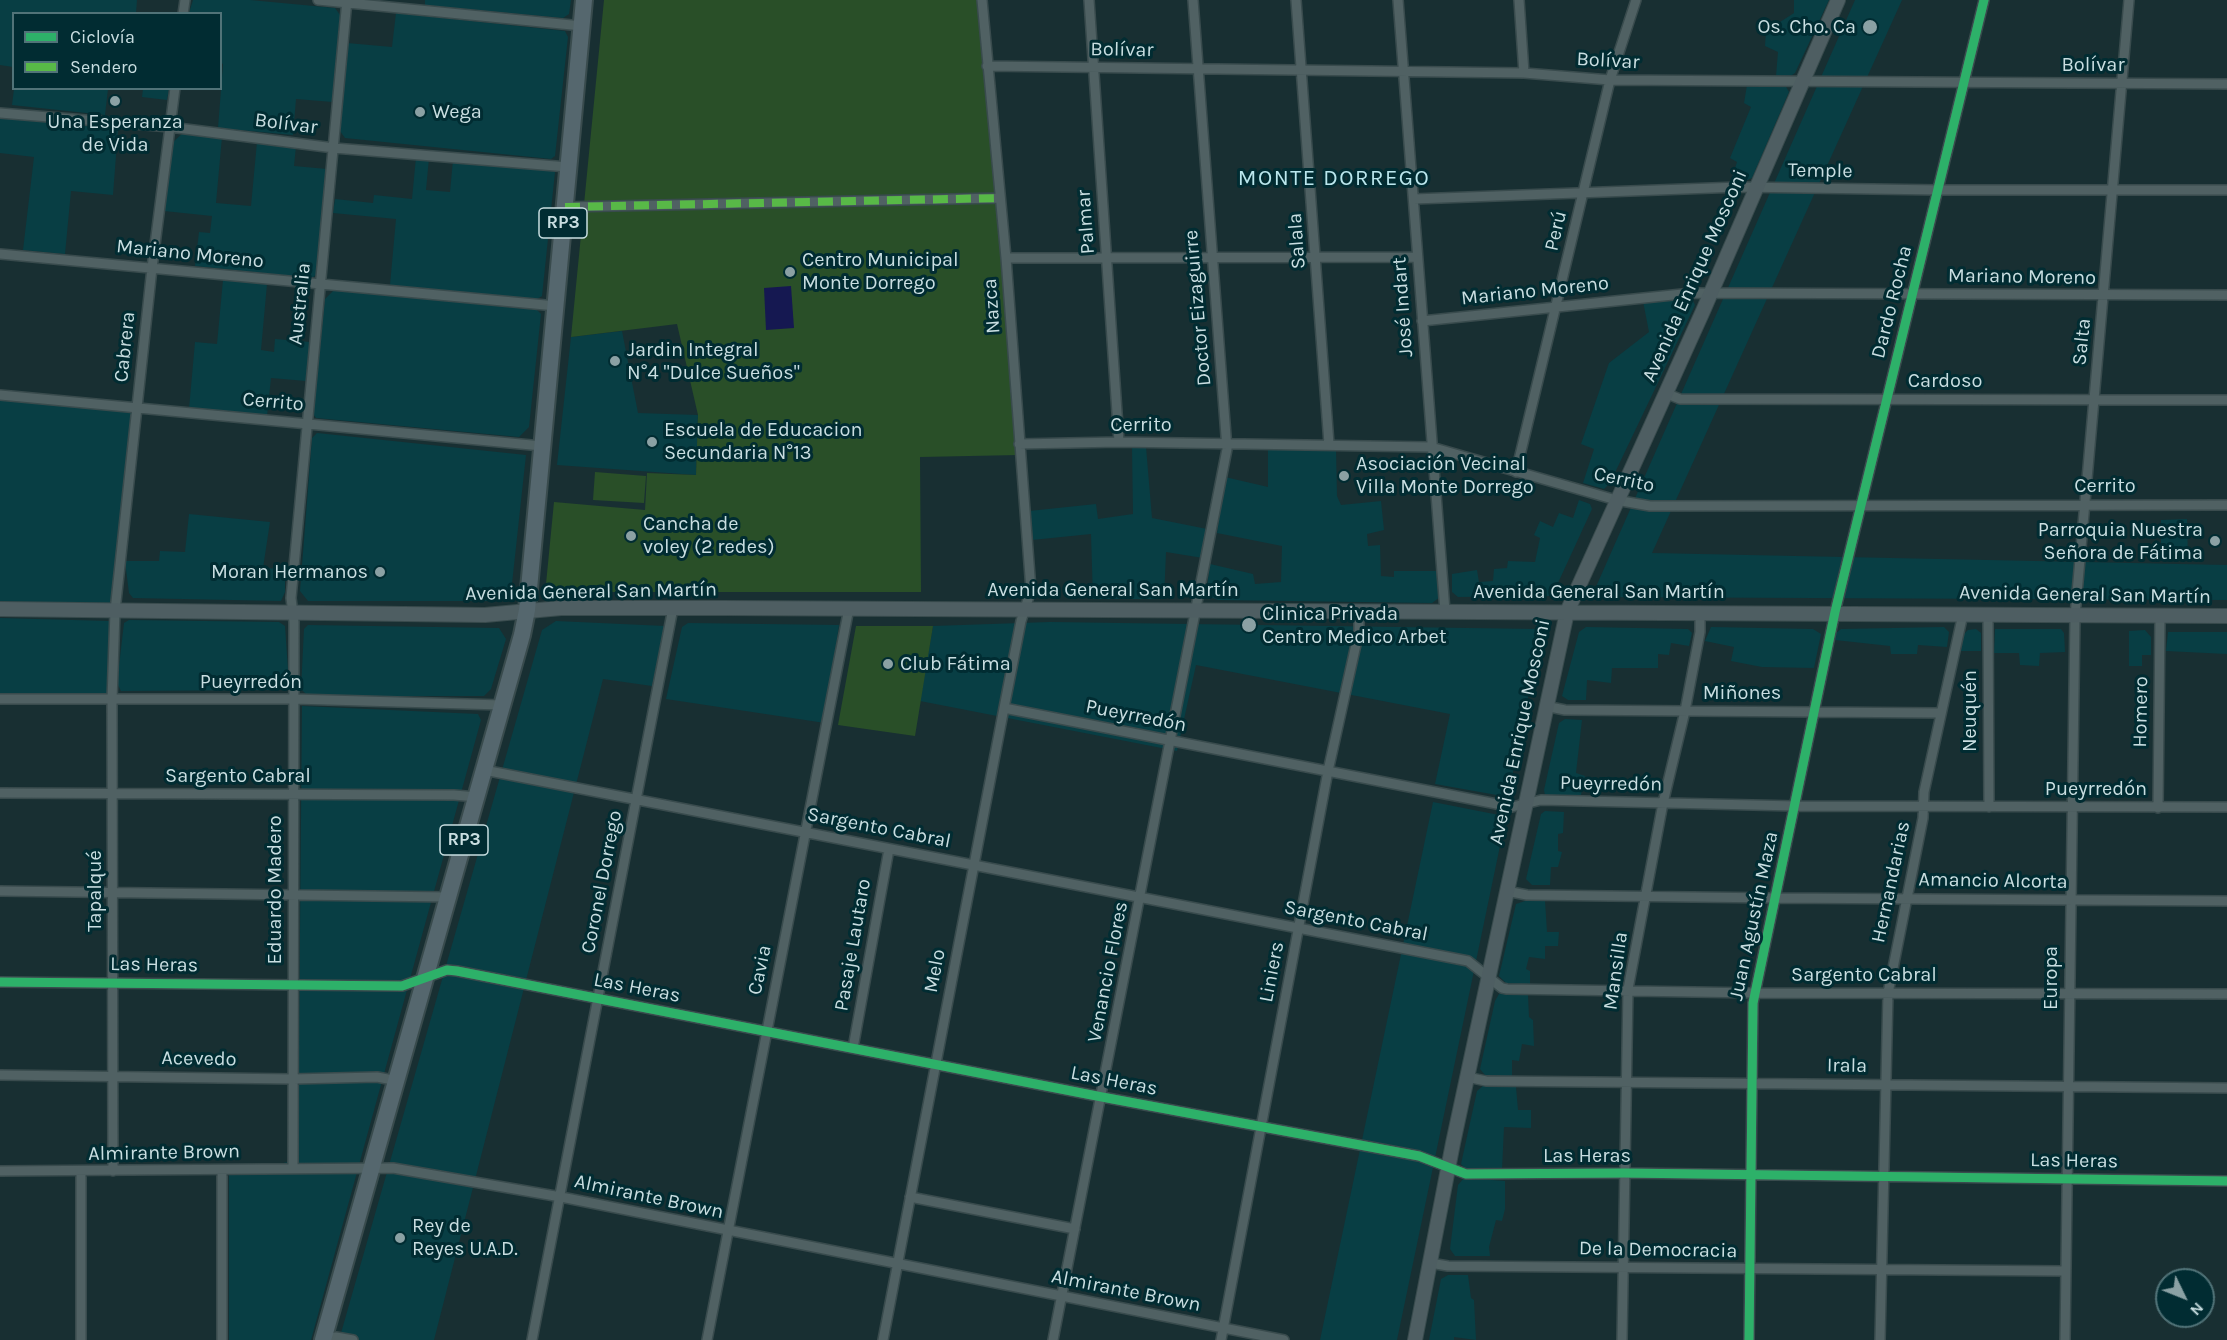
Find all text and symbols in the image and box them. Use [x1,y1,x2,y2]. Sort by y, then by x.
legend [12,12,222,90]
place label: Os. Cho. Ca [1757,15,1856,39]
marker: Os. Cho. Ca [1861,18,1879,36]
text: Ciclovía [70,26,135,48]
street label: Bolívar [1090,37,1154,63]
street label: Bolívar [1576,47,1640,75]
street label: Bolívar [2061,53,2125,77]
text: Sendero [70,56,137,78]
marker: Una Esperanza de Vida [108,94,122,108]
place label: Wega [432,100,482,124]
marker: Wega [413,105,427,119]
street label: Bolívar [253,108,319,140]
place label: Una Esperanza de Vida [47,110,183,157]
street label: Temple [1787,158,1853,184]
district label: MONTE DORREGO [1238,166,1430,192]
street label: Avenida Enrique Mosconi [1637,166,1753,386]
street label: Palmar [1072,189,1100,255]
road number: RP3 [539,208,587,238]
street label: Perú [1540,208,1572,254]
street label: Salala [1283,212,1311,270]
street label: Doctor Eizaguirre [1179,229,1217,387]
street label: Mariano Moreno [115,234,265,274]
street label: Dardo Rocha [1866,243,1918,361]
place label: Centro Municipal Monte Dorrego [802,248,959,295]
street label: José Indart [1388,256,1418,358]
street label: Australia [284,262,316,346]
street label: Mariano Moreno [1948,264,2096,290]
marker: Centro Municipal Monte Dorrego [783,265,797,279]
street label: Mariano Moreno [1460,271,1610,311]
street label: Nazca [978,277,1006,335]
street label: Cabrera [109,311,141,383]
street label: Salta [2068,317,2096,367]
place label: Jardin Integral N°4 "Dulce Sueños" [627,338,800,385]
marker: Jardin Integral N°4 "Dulce Sueños" [608,354,622,368]
street label: Cardoso [1908,369,1982,393]
street label: Cerrito [241,387,305,417]
street label: Cerrito [1110,413,1172,437]
place label: Escuela de Educacion Secundaria N°13 [664,418,862,465]
marker: Escuela de Educacion Secundaria N°13 [645,435,659,449]
place label: Asociación Vecinal Villa Monte Dorrego [1356,452,1534,499]
street label: Cerrito [1591,462,1657,498]
marker: Asociación Vecinal Villa Monte Dorrego [1337,469,1351,483]
street label: Cerrito [2074,474,2136,498]
place label: Cancha de voley (2 redes) [643,512,775,559]
place label: Parroquia Nuestra Señora de Fátima [2038,518,2203,565]
marker: Cancha de voley (2 redes) [624,529,638,543]
marker: Parroquia Nuestra Señora de Fátima [2208,534,2222,548]
place label: Moran Hermanos [211,560,368,584]
marker: Moran Hermanos [373,565,387,579]
street label: Avenida General San Martín [465,578,717,606]
street label: Avenida General San Martín [987,578,1239,602]
street label: Avenida General San Martín [1473,580,1725,604]
street label: Avenida General San Martín [1959,581,2211,609]
place label: Clinica Privada Centro Medico Arbet [1262,602,1446,649]
marker: Clinica Privada Centro Medico Arbet [1240,616,1258,634]
street label: Avenida Enrique Mosconi [1484,617,1556,847]
place label: Club Fátima [900,652,1011,676]
marker: Club Fátima [881,657,895,671]
street label: Pueyrredón [200,670,302,694]
street label: Neuquén [1958,670,1982,752]
street label: Homero [2128,676,2154,748]
street label: Miñones [1703,681,1781,705]
street label: Pueyrredón [1083,694,1189,738]
street label: Sargento Cabral [165,764,311,788]
street label: Pueyrredón [1560,771,1662,797]
street label: Pueyrredón [2045,777,2147,801]
street label: Sargento Cabral [805,802,953,854]
street label: Coronel Dorrego [576,808,628,956]
street label: Eduardo Madero [263,815,287,965]
street label: Hernandarias [1866,819,1916,945]
road number: RP3 [440,825,488,855]
street label: Juan Agustín Maza [1724,829,1784,1003]
street label: Tapalqué [83,850,107,932]
street label: Amancio Alcorta [1918,868,2068,894]
street label: Pasaje Lautaro [830,877,876,1013]
street label: Sargento Cabral [1282,895,1430,947]
street label: Venancio Flores [1083,900,1133,1044]
street label: Mansilla [1599,930,1633,1012]
street label: Liniers [1254,940,1290,1004]
street label: Cavia [743,943,777,997]
street label: Europa [2039,946,2063,1010]
street label: Melo [919,947,951,995]
street label: Las Heras [110,952,198,978]
street label: Sargento Cabral [1791,963,1937,987]
street label: Las Heras [592,968,682,1008]
street label: Acevedo [161,1046,237,1072]
street label: Irala [1827,1054,1867,1078]
street label: Las Heras [1069,1061,1159,1101]
street label: Almirante Brown [88,1140,240,1166]
street label: Las Heras [1543,1144,1631,1168]
street label: Las Heras [2030,1148,2118,1174]
street label: Almirante Brown [572,1169,726,1225]
place label: Rey de Reyes U.A.D. [412,1214,518,1261]
marker: Rey de Reyes U.A.D. [393,1231,407,1245]
street label: De la Democracia [1579,1237,1737,1263]
street label: Almirante Brown [1049,1265,1203,1317]
north arrow [2155,1268,2215,1328]
text: N [2186,1299,2208,1320]

